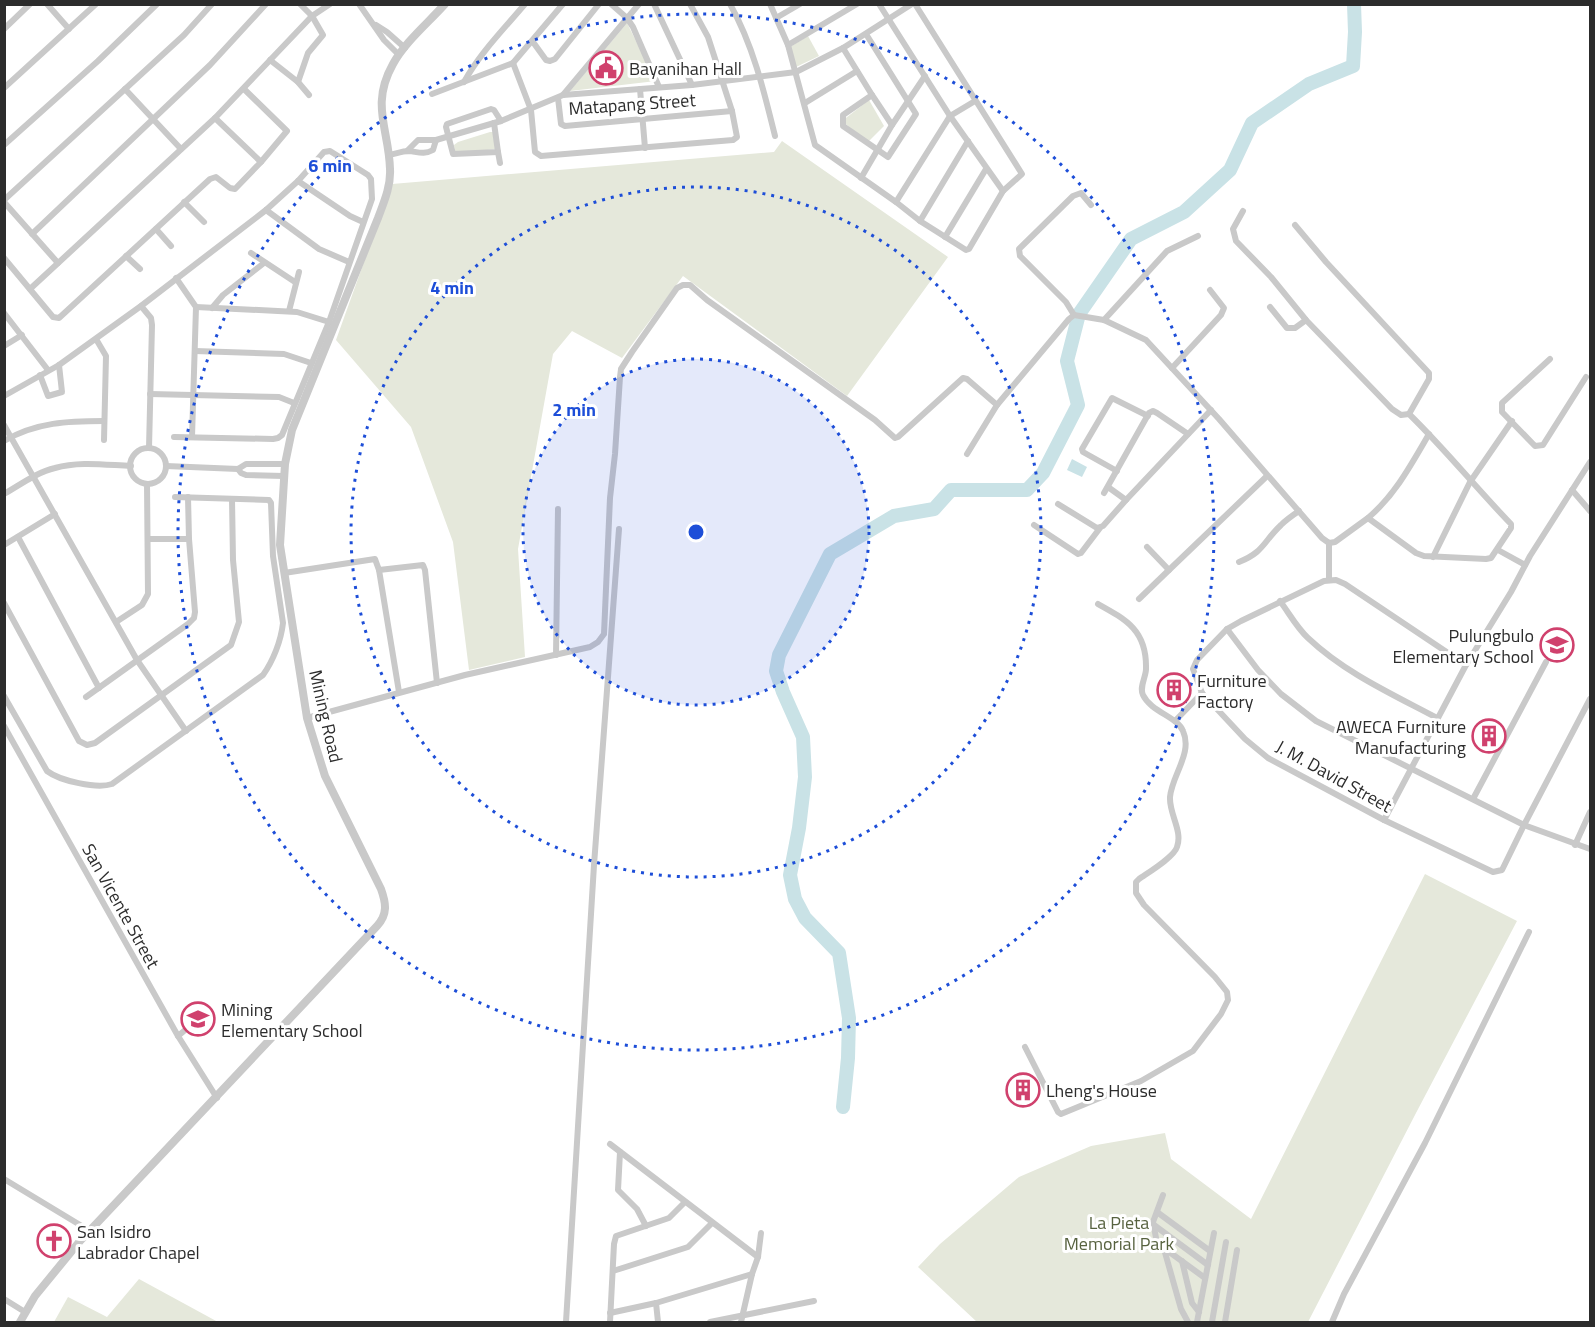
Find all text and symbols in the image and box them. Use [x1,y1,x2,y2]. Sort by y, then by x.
public building icon: Bayanihan Hall [588,50,624,86]
place label: Bayanihan Hall [629,55,742,82]
street label: Matapang Street [568,86,697,122]
text: 6 min [308,152,352,179]
text: 4 min [430,274,474,301]
text: 2 min [552,396,596,423]
centre of rings [686,522,706,542]
place label: Pulungbulo Elementary School [1392,622,1534,670]
school or university icon: Pulungbulo Elementary School [1539,627,1575,663]
street label: Mining Road [302,667,350,765]
place label: Furniture Factory [1197,667,1267,715]
building icon: Furniture Factory [1156,672,1192,708]
place label: AWECA Furniture Manufacturing [1336,713,1466,761]
building icon: AWECA Furniture Manufacturing [1471,718,1507,754]
street label: J. M. David Street [1271,733,1398,819]
street label: San Vicente Street [75,839,167,974]
place label: Mining Elementary School [221,996,363,1044]
school or university icon: Mining Elementary School [180,1001,216,1037]
building icon: Lheng's House [1005,1072,1041,1108]
place label: Lheng's House [1046,1077,1157,1104]
park label: La Pieta Memorial Park [1064,1209,1175,1257]
place label: San Isidro Labrador Chapel [77,1218,200,1266]
church icon: San Isidro Labrador Chapel [36,1223,72,1259]

